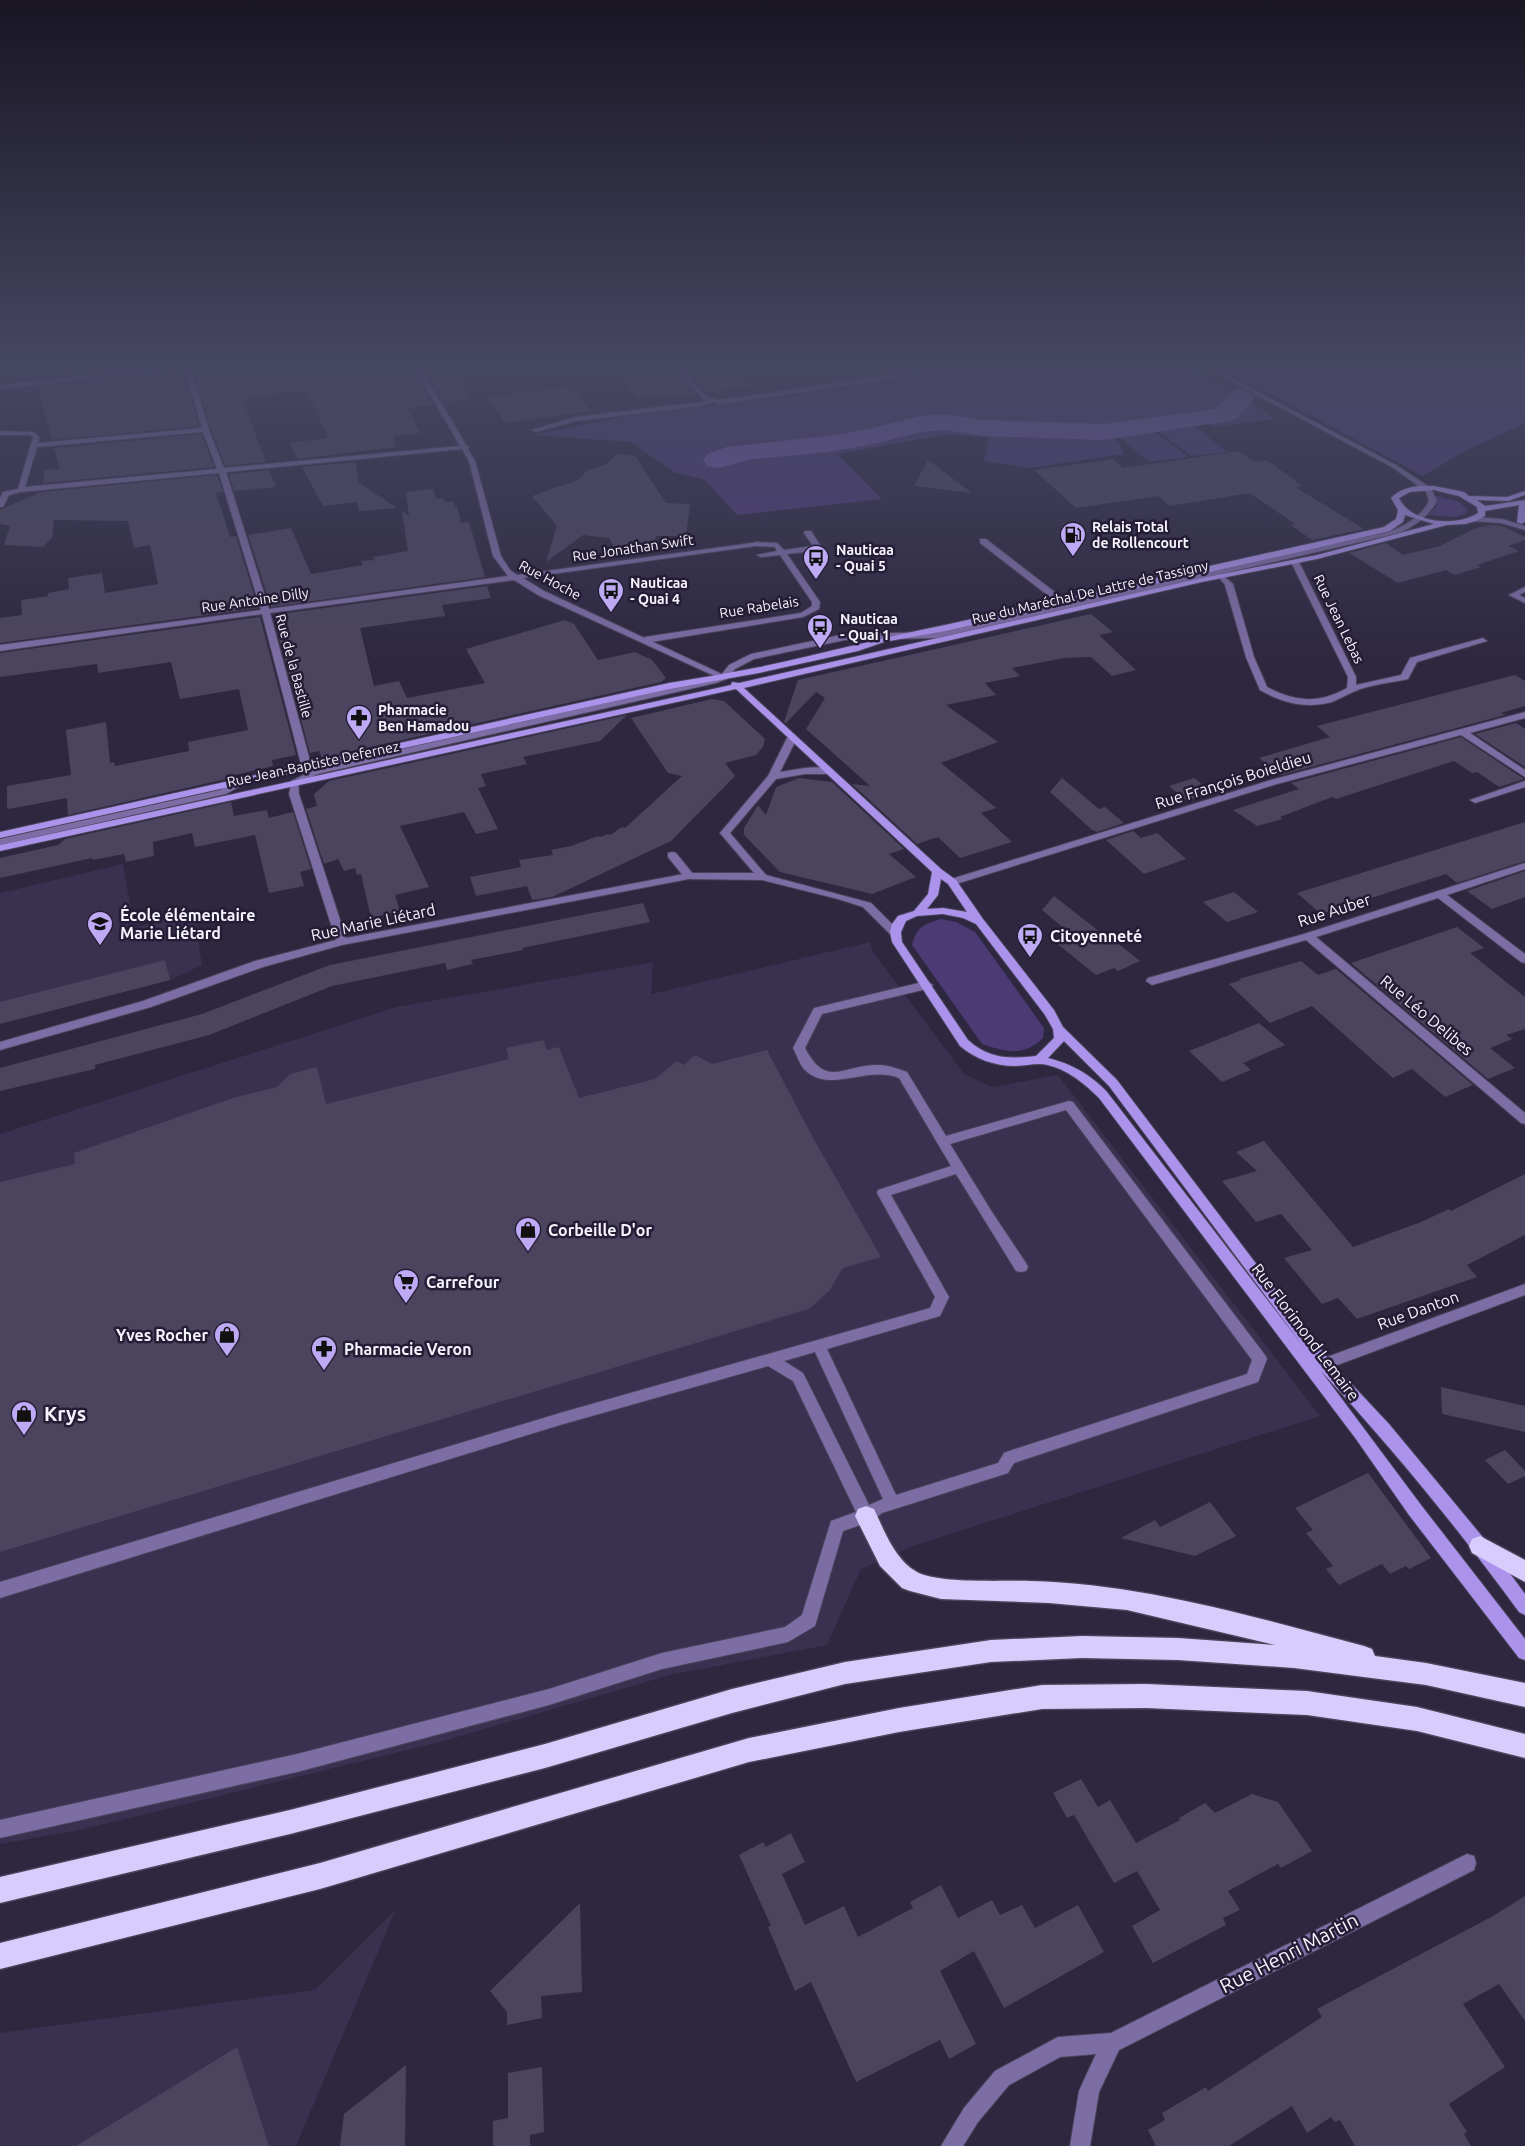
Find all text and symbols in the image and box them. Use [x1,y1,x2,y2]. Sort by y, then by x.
place label: Relais Total de Rollencourt [1092,519,1189,551]
fuel station icon: Relais Total de Rollencourt [1058,520,1088,558]
street label: Rue Jonathan Swift [571,532,695,564]
place label: Nauticaa - Quai 5 [836,542,894,574]
bus stop icon: Nauticaa - Quai 5 [801,543,831,581]
street label: Rue Hoche [516,557,584,603]
street label: Rue du Maréchal De Lattre de Tassigny [970,557,1210,627]
street label: Rue Jean Lebas [1311,572,1367,666]
place label: Nauticaa - Quai 4 [630,575,688,607]
bus stop icon: Nauticaa - Quai 4 [596,576,626,614]
street label: Rue Antoine Dilly [200,585,310,615]
street label: Rue Rabelais [718,593,800,621]
place label: Nauticaa - Quai 1 [840,611,898,643]
street label: Rue de la Bastille [272,612,316,720]
bus stop icon: Nauticaa - Quai 1 [805,612,835,650]
place label: Pharmacie Ben Hamadou [378,702,469,734]
pharmacy icon: Pharmacie Ben Hamadou [344,703,374,741]
street label: Rue Jean-Baptiste Defernez [226,738,400,790]
street label: Rue François Boieldieu [1153,748,1313,812]
street label: Rue Auber [1295,890,1373,930]
street label: Rue Marie Liétard [309,900,437,944]
place label: École élémentaire Marie Liétard [120,904,256,942]
school or university icon: École élémentaire Marie Liétard [85,909,115,947]
bus stop icon: Citoyenneté [1015,921,1045,959]
place label: Citoyenneté [1050,927,1142,945]
street label: Rue Léo Delibes [1377,971,1477,1059]
shop icon: Corbeille D'or [513,1215,543,1253]
place label: Corbeille D'or [548,1221,652,1239]
street label: Rue Florimond Lemaire [1249,1260,1363,1404]
supermarket icon: Carrefour [391,1267,421,1305]
place label: Carrefour [426,1273,500,1291]
street label: Rue Danton [1375,1287,1461,1333]
shop icon: Yves Rocher [212,1320,242,1358]
place label: Yves Rocher [116,1326,208,1344]
pharmacy icon: Pharmacie Veron [309,1334,339,1372]
place label: Pharmacie Veron [344,1340,472,1358]
shop icon: Krys [9,1399,39,1437]
place label: Krys [44,1402,86,1425]
street label: Rue Henri Martin [1216,1908,1362,1997]

